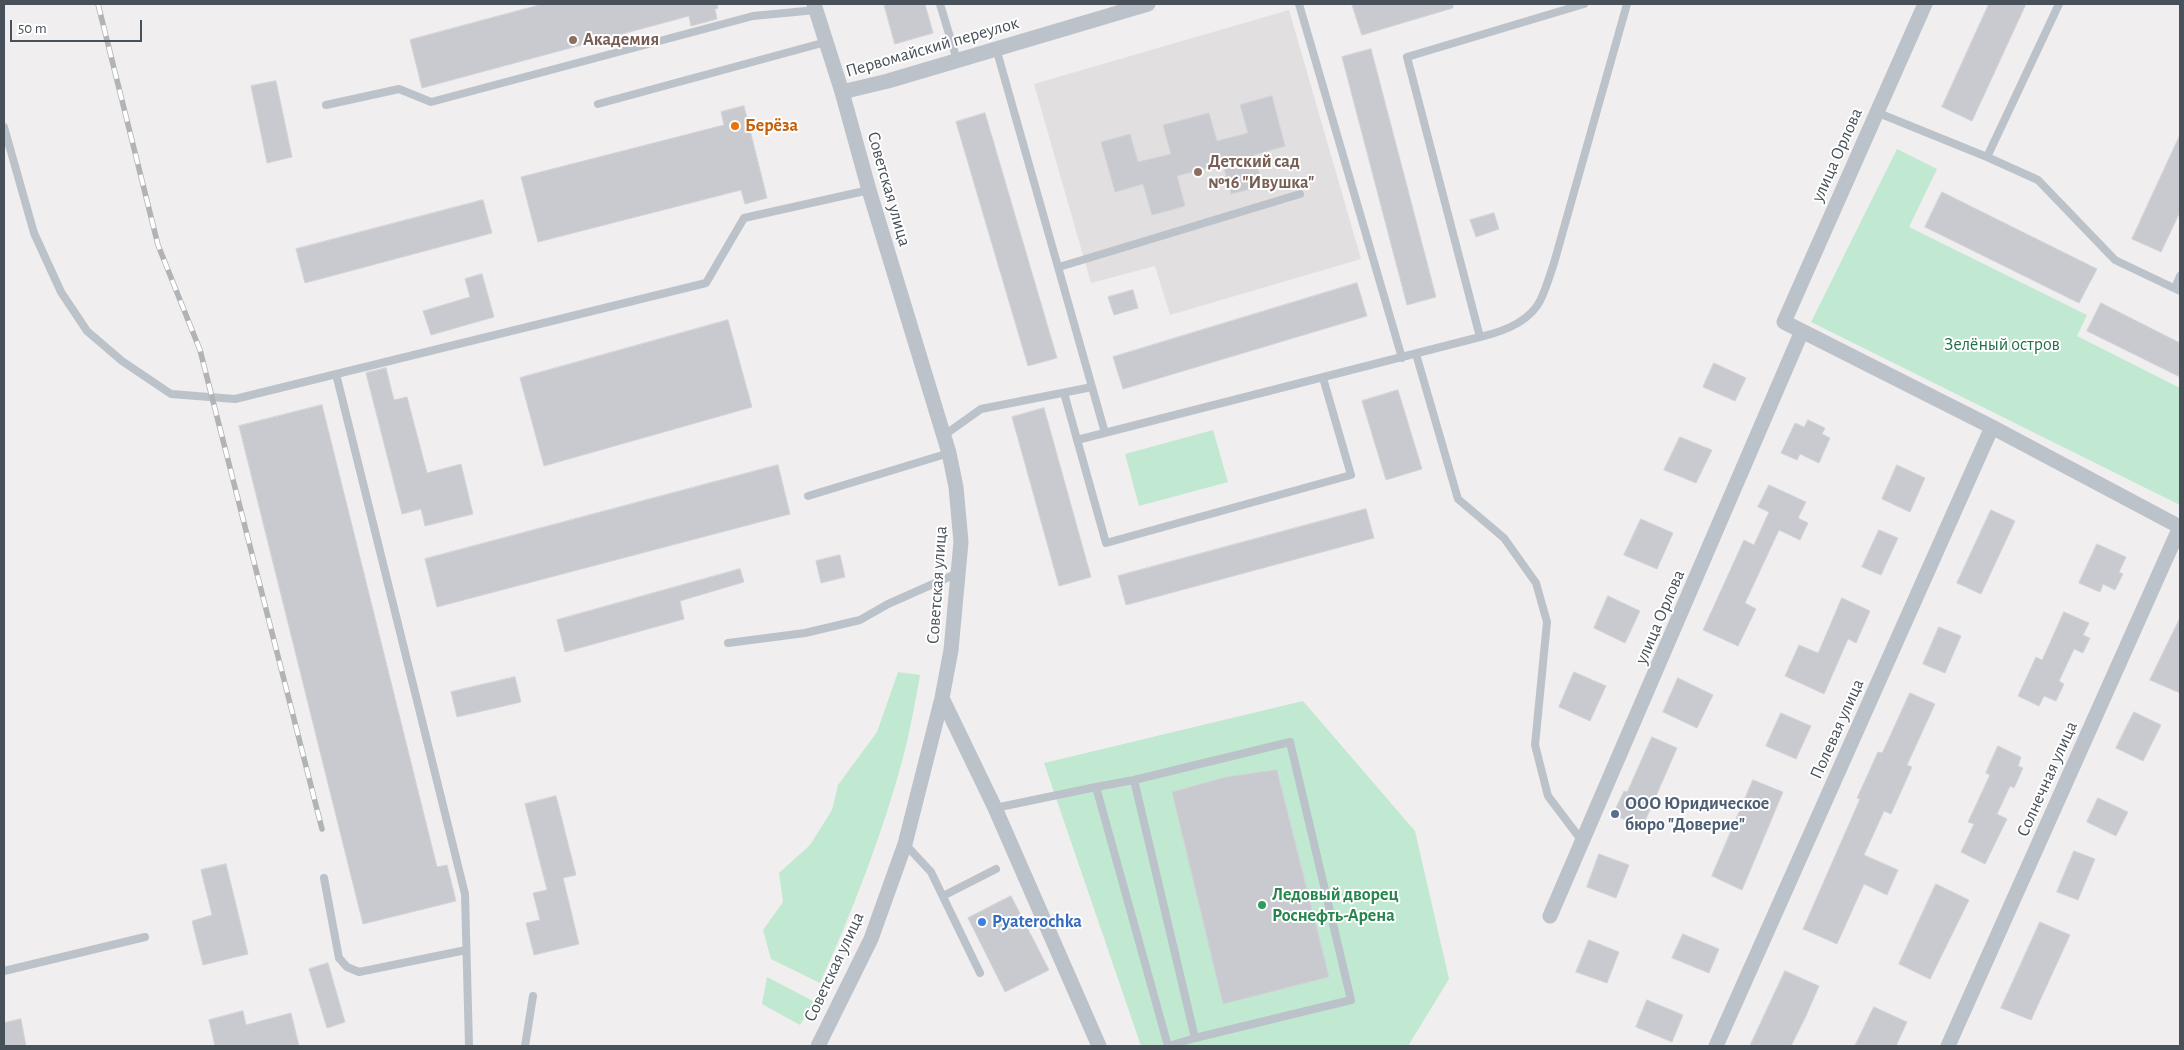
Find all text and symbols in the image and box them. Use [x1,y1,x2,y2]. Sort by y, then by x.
scale bar [12,10,145,42]
street label: Первомайский переулок [843,12,1021,82]
text: 50 m [18,21,47,36]
place label: Академия [583,29,659,51]
marker: Академия [567,34,579,46]
street label: улица Орлова [1807,105,1867,205]
place label: Берёза [745,115,798,137]
marker: Берёза [729,120,741,132]
street label: Советская улица [862,129,916,249]
place label: Детский сад №16 "Ивушка" [1208,151,1314,193]
marker: Детский сад №16 "Ивушка" [1192,166,1204,178]
park label: Зелёный остров [1944,334,2060,356]
street label: Советская улица [922,525,952,645]
street label: улица Орлова [1630,567,1690,667]
street label: Полевая улица [1805,676,1869,782]
street label: Солнечная улица [2012,718,2082,840]
place label: ООО Юридическое бюро "Доверие" [1625,793,1769,836]
marker: ООО Юридическое бюро "Доверие" [1609,808,1621,820]
place label: Ледовый дворец Роснефть-Арена [1272,884,1399,926]
marker: Ледовый дворец Роснефть-Арена [1256,899,1268,911]
street label: Советская улица [799,909,869,1025]
place label: Pyaterochka [992,911,1082,933]
marker: Pyaterochka [976,916,988,928]

